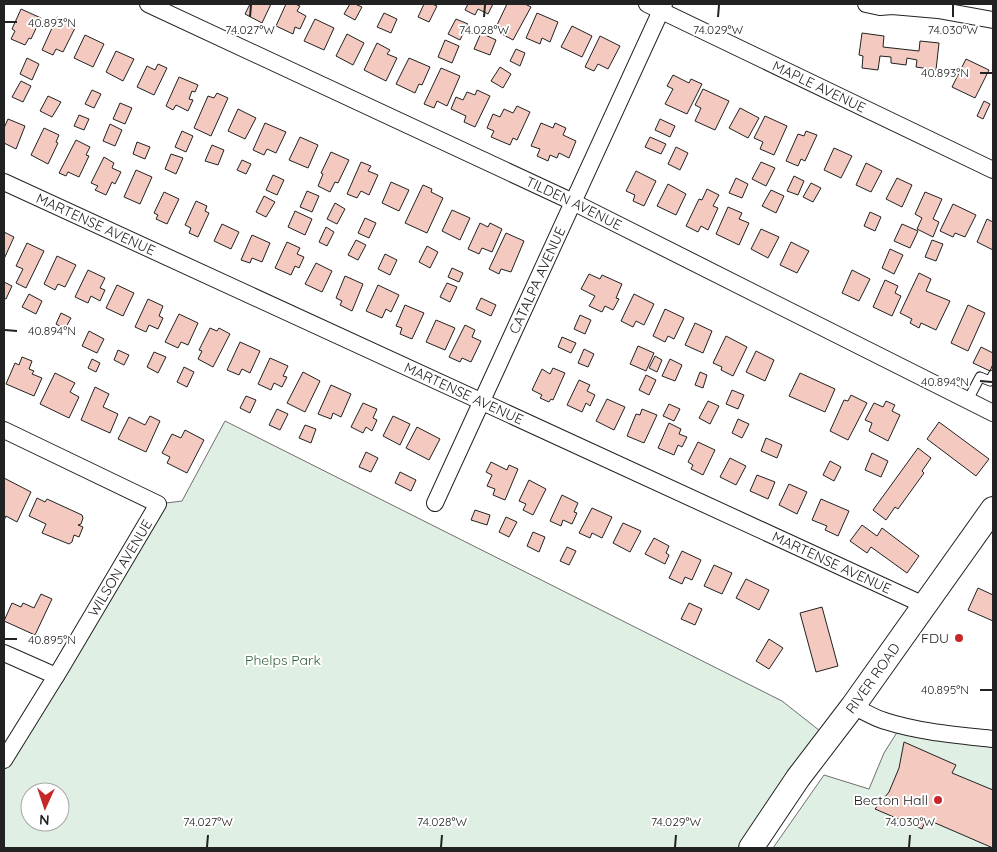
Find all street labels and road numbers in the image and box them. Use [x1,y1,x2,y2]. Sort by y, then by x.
street label: MAPLE AVENUE [770,57,869,117]
street label: TILDEN AVENUE [523,172,625,234]
street label: MARTENSE AVENUE [33,189,158,259]
street label: CATALPA AVENUE [505,224,570,337]
street label: MARTENSE AVENUE [401,358,526,429]
street label: WILSON AVENUE [84,516,156,620]
street label: MARTENSE AVENUE [769,527,894,598]
street label: RIVER ROAD [842,639,904,717]

